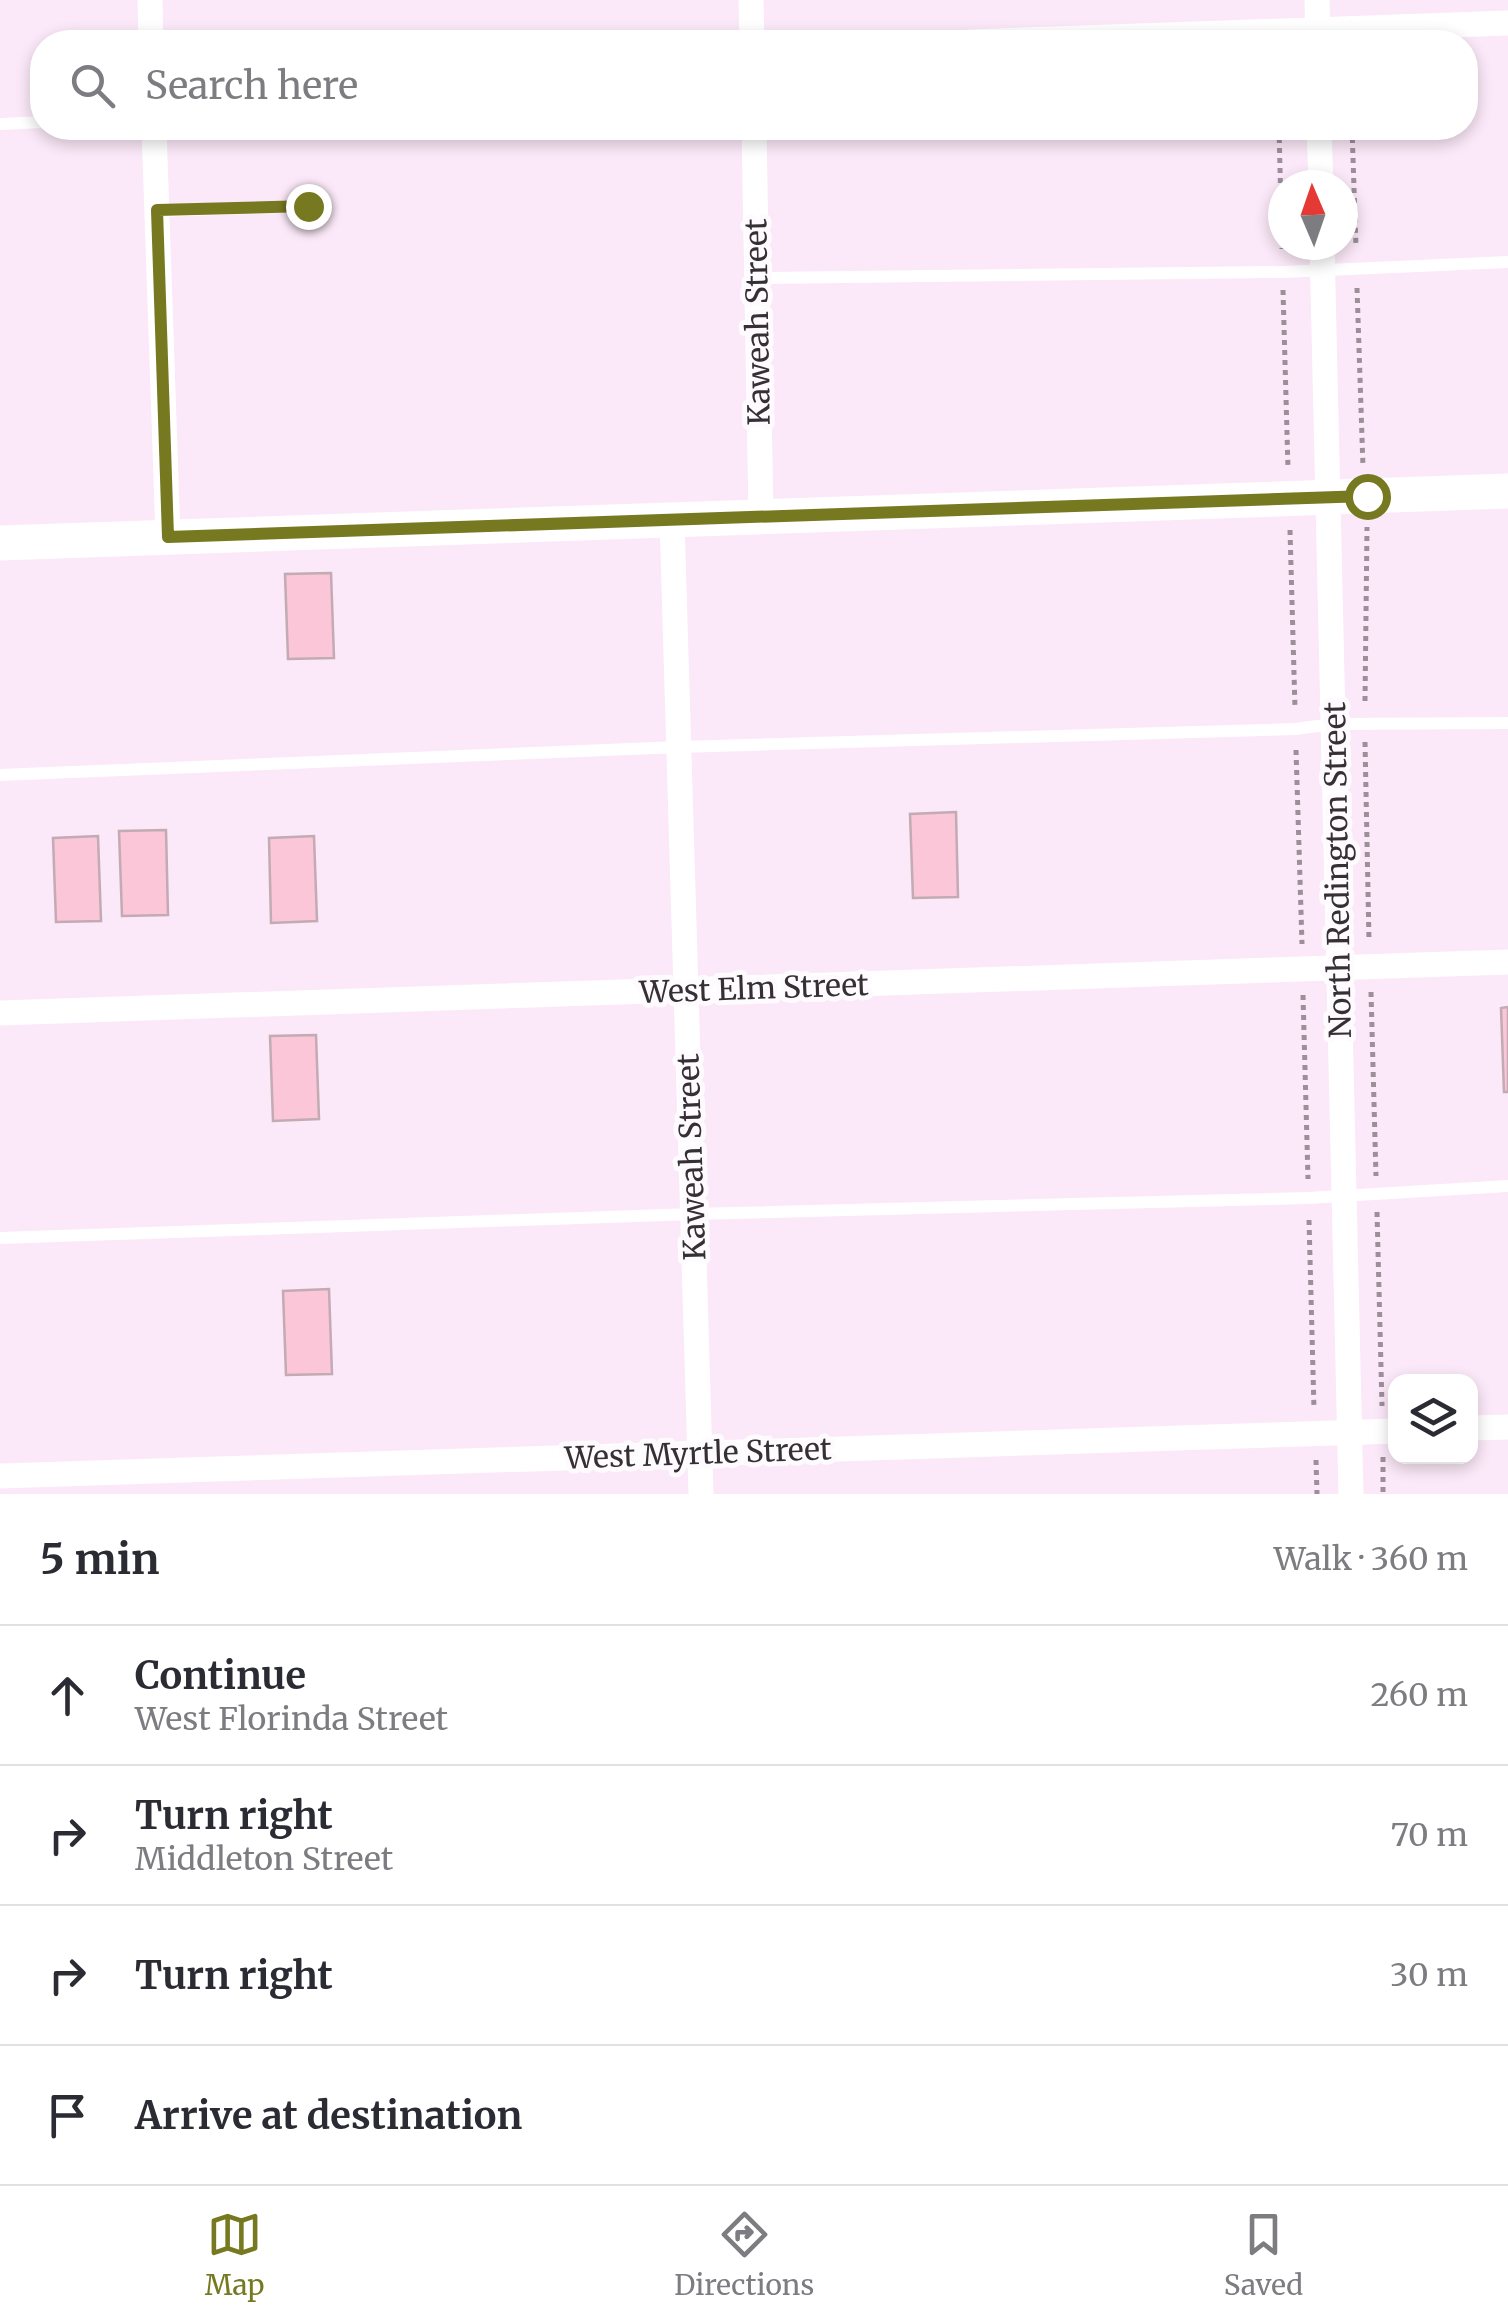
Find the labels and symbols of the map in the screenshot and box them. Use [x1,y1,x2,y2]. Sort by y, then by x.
north arrow [1268,170,1358,260]
route end [286,184,332,230]
street label: Kaweah Street [736,218,778,426]
route start [1345,474,1391,520]
street label: North Redington Street [1315,701,1359,1038]
street label: West Elm Street [638,965,870,1011]
street label: Kaweah Street [668,1053,714,1261]
street label: West Myrtle Street [563,1429,832,1477]

